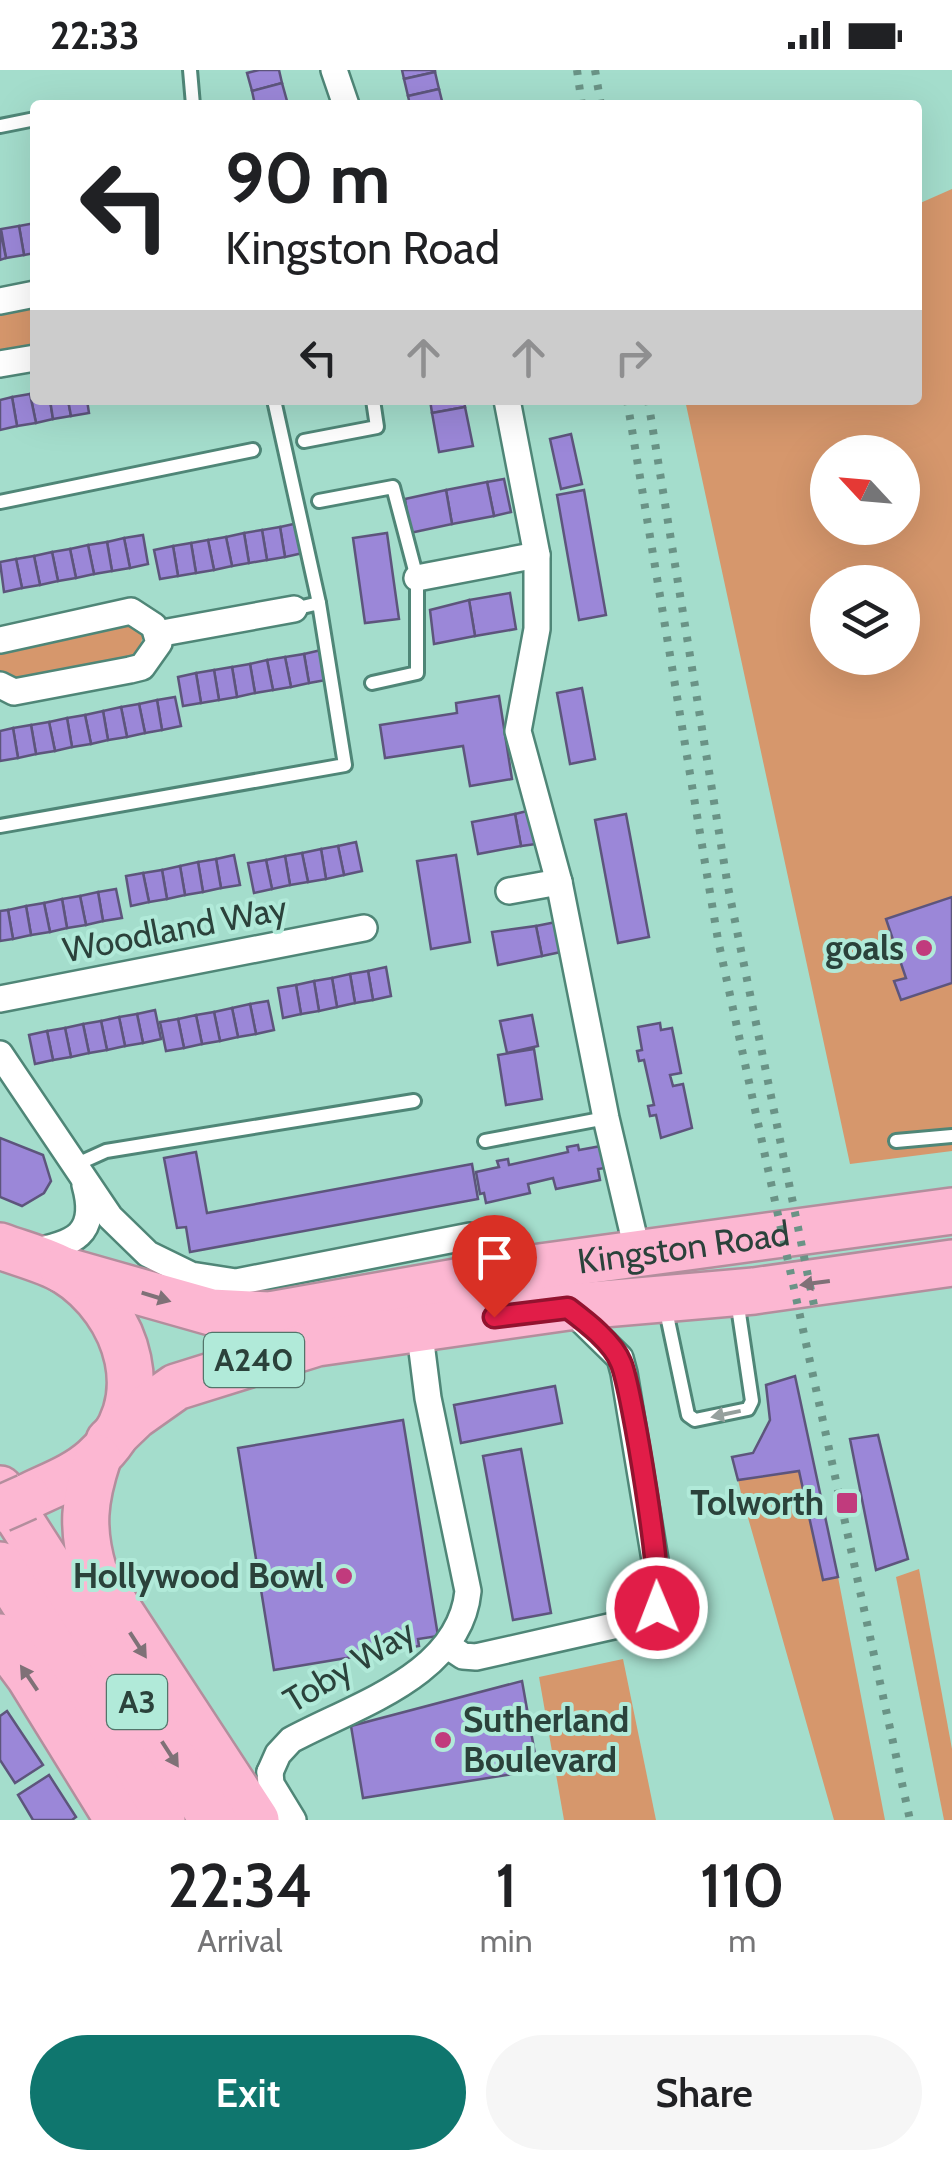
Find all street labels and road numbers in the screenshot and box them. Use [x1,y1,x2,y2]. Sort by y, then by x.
street label: Woodland Way [59,886,291,971]
street label: Kingston Road [575,1211,792,1283]
road number: A240 [204,1333,304,1387]
street label: Toby Way [275,1610,422,1721]
road number: A3 [107,1675,167,1729]

